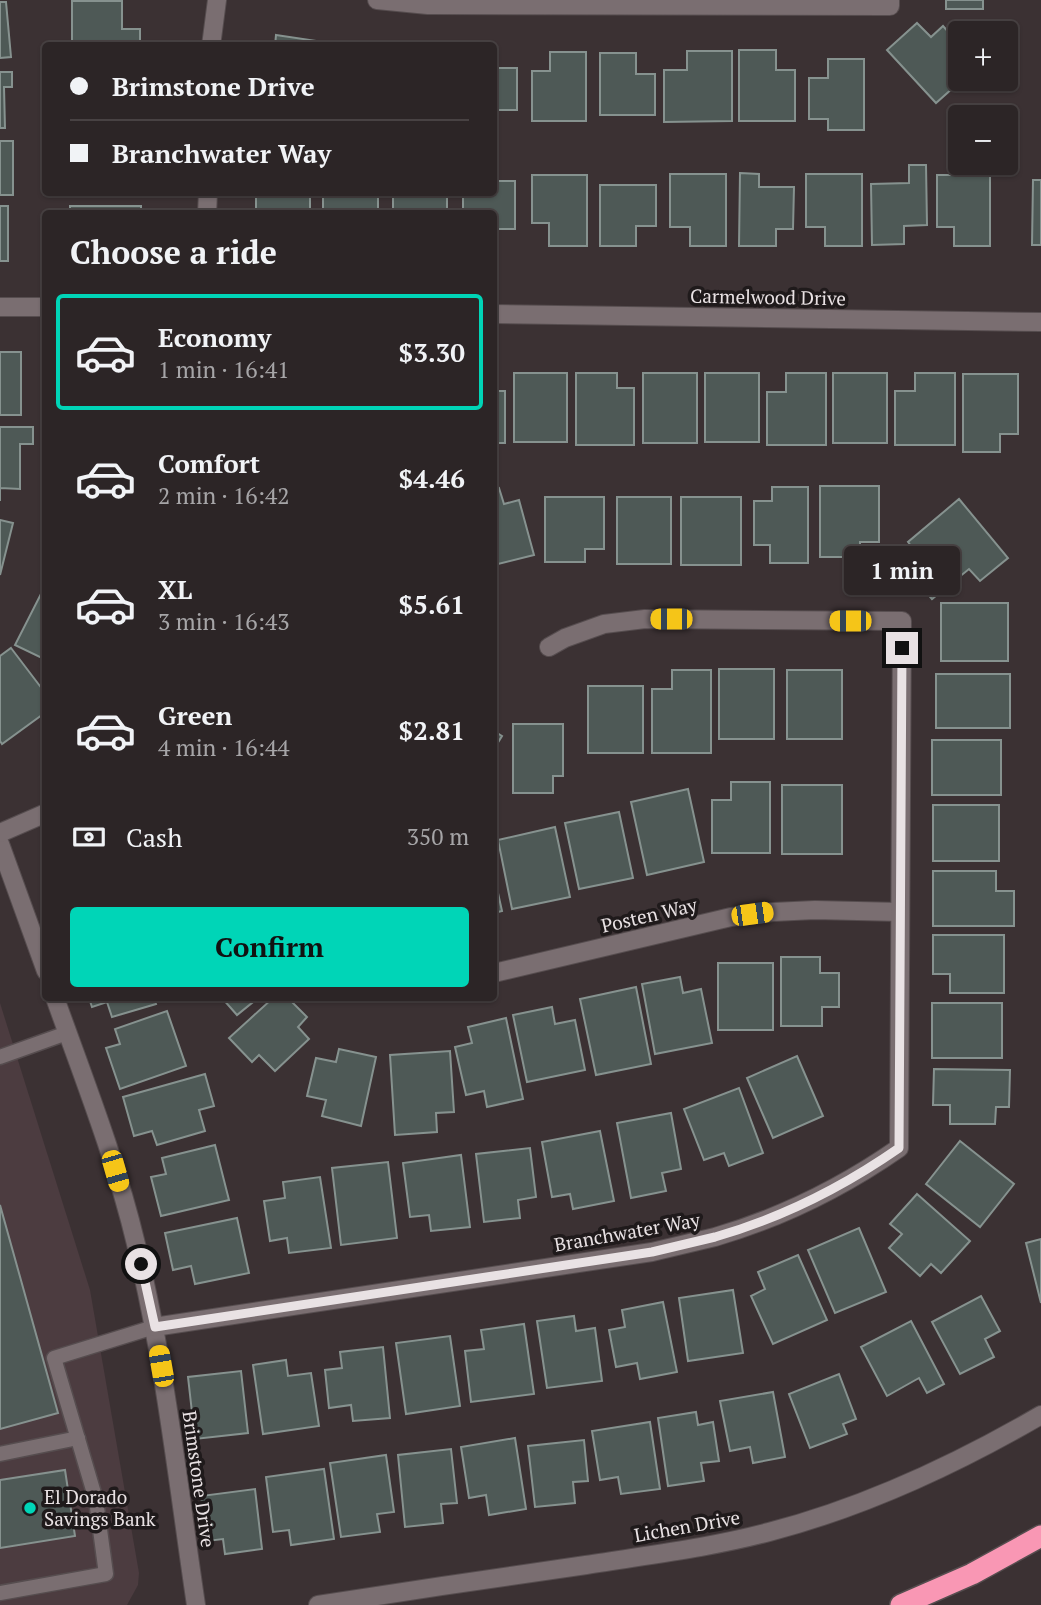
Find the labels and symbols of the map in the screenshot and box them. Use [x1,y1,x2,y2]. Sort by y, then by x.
street label: Carmelwood Drive [690,283,846,310]
callout: 1 min [844,546,960,596]
car [651,609,693,630]
car [830,611,872,632]
route end [886,632,918,664]
street label: Posten Way [598,891,700,938]
car [730,901,775,927]
car [100,1148,131,1194]
street label: Branchwater Way [552,1206,702,1257]
route start [125,1248,157,1280]
car [148,1343,175,1389]
street label: Brimstone Drive [178,1409,221,1549]
place label: El Dorado Savings Bank [44,1484,156,1531]
marker: El Dorado Savings Bank [22,1500,38,1516]
street label: Lichen Drive [632,1504,742,1547]

